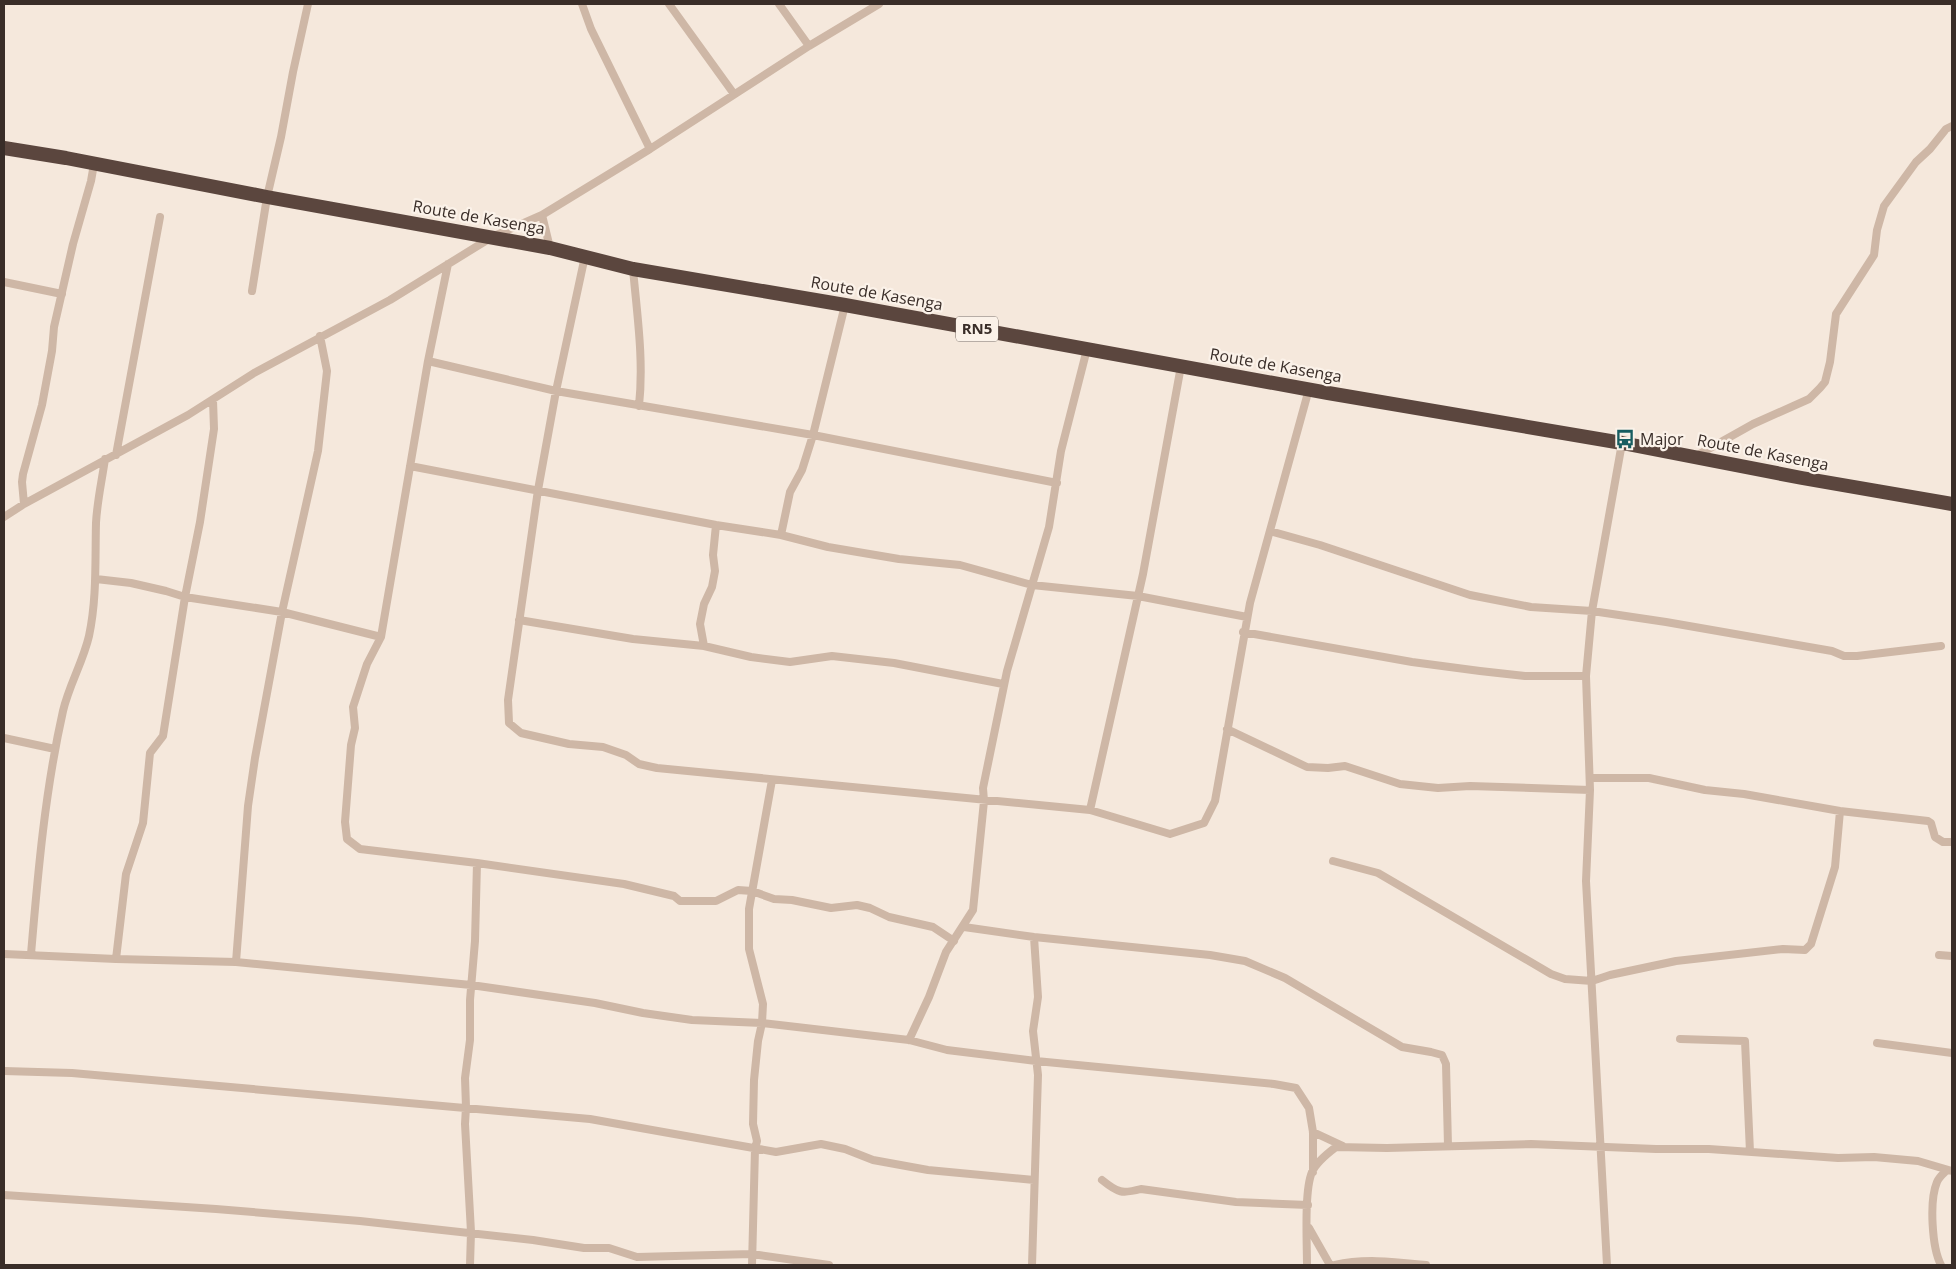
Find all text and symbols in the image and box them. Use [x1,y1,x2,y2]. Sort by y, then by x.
street label: Route de Kasenga [411,195,547,239]
street label: Route de Kasenga [809,271,945,315]
road number: RN5 [956,316,998,342]
street label: Route de Kasenga [1208,343,1344,387]
bus stop icon: Major [1614,428,1636,450]
place label: Major [1640,428,1684,450]
street label: Route de Kasenga [1695,428,1831,476]

